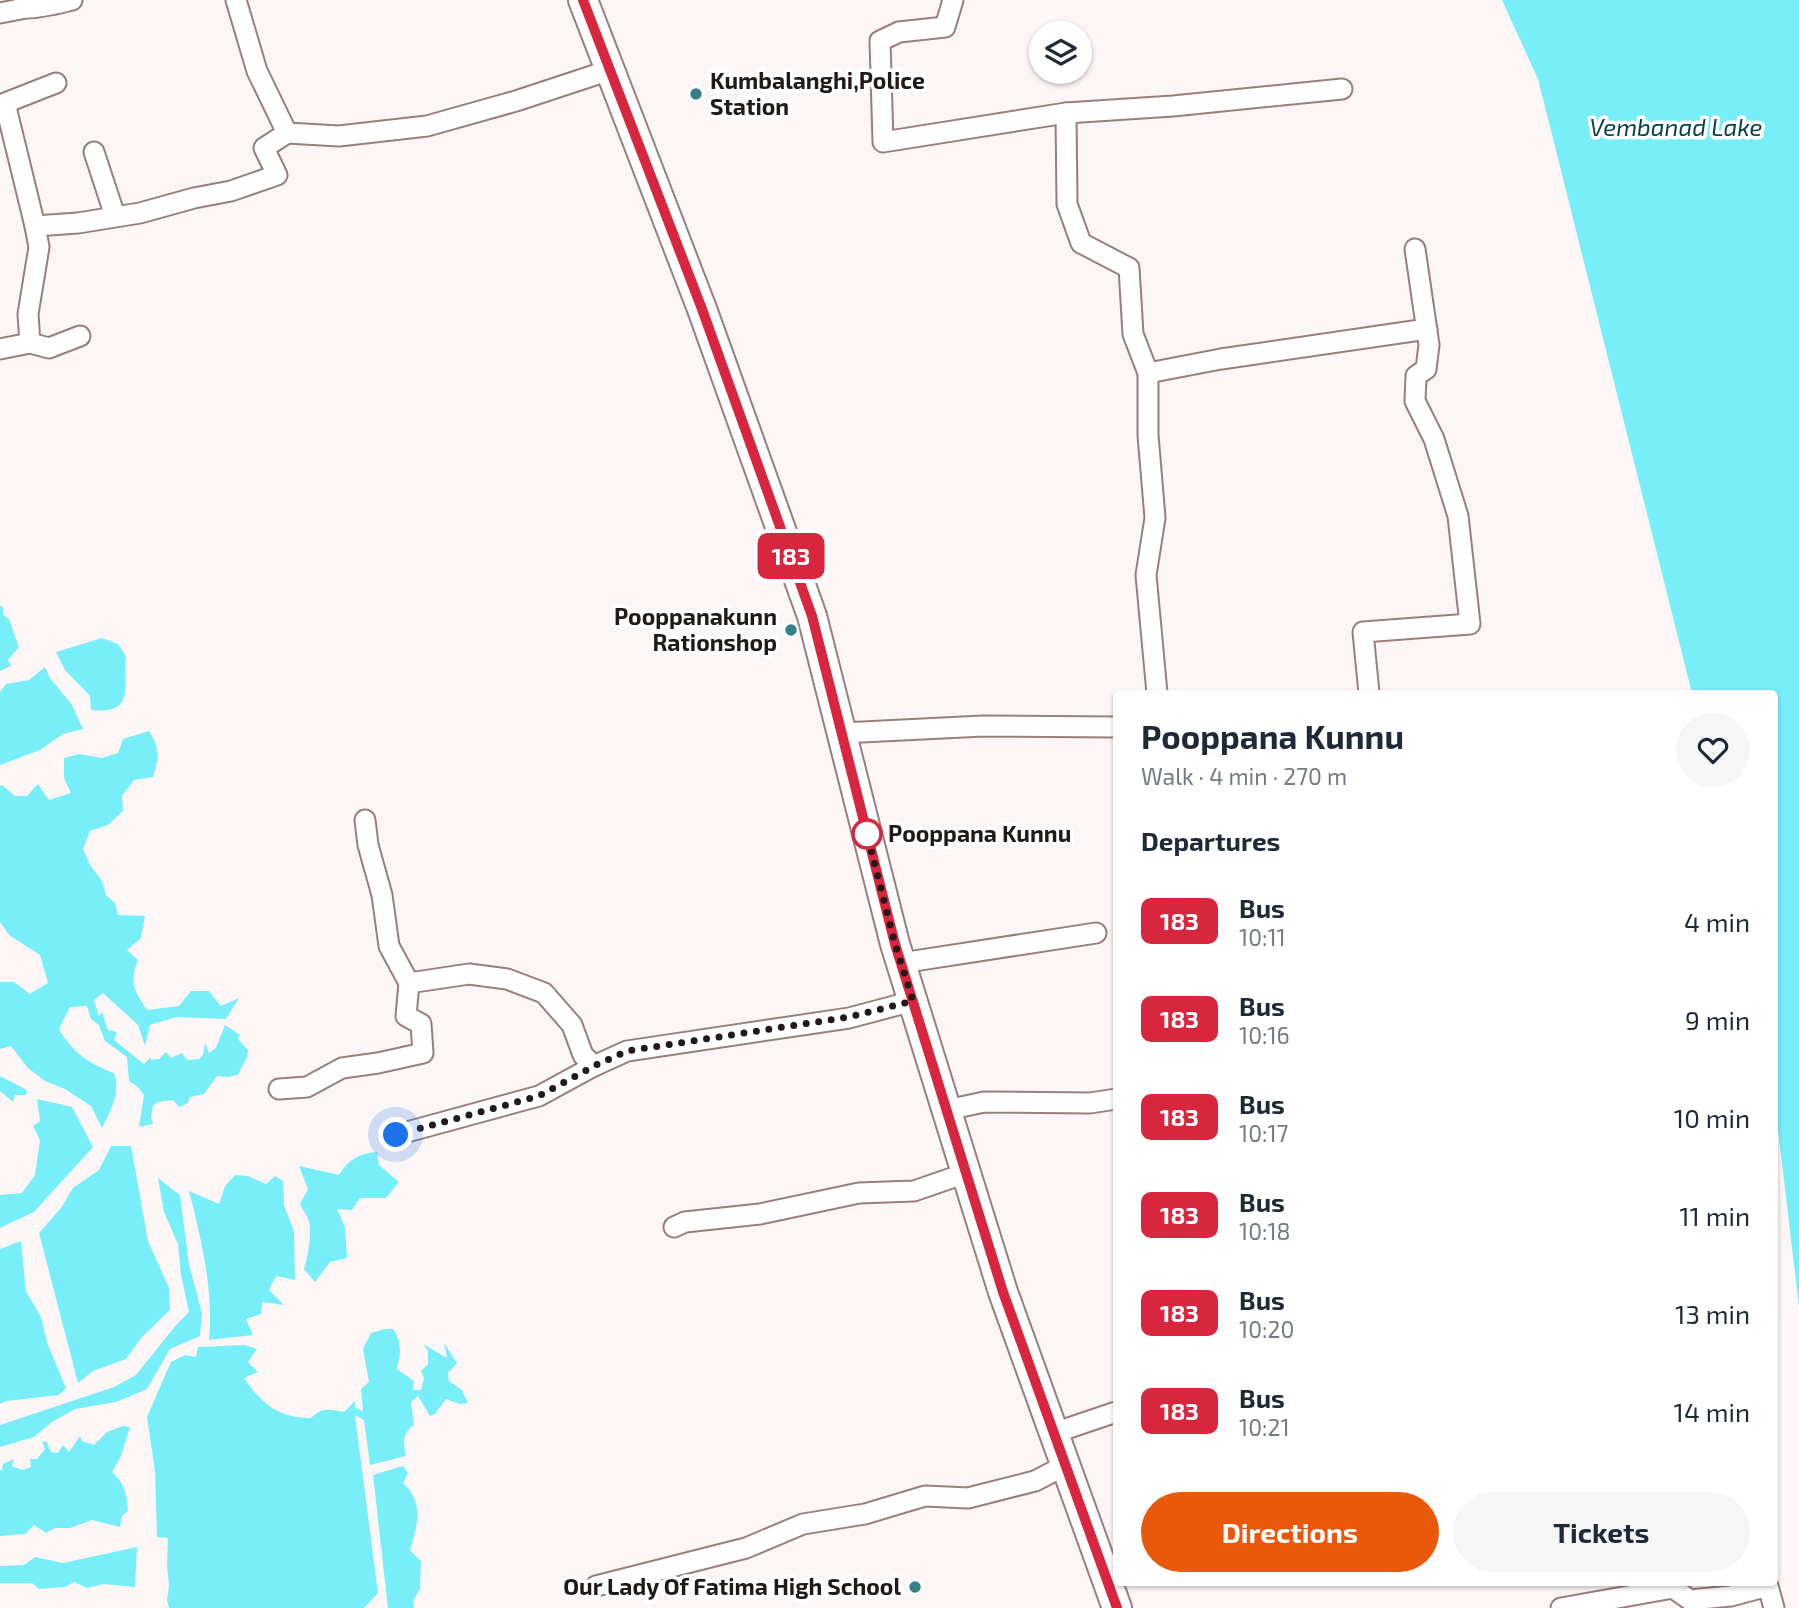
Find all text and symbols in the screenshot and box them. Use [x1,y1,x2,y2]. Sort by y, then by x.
map controls [1029,21,1092,84]
button: layers [1029,21,1092,84]
place label: Kumbalanghi,Police Station [710,66,925,120]
marker: Kumbalanghi,Police Station [688,86,704,102]
water label: Vembanad Lake [1590,112,1763,141]
line badge: 183 [751,533,831,579]
text: 183 [772,541,810,570]
place label: Pooppanakunn Rationshop [614,602,777,656]
marker: Pooppanakunn Rationshop [783,622,799,638]
button: heart [1676,713,1750,787]
text: Pooppana Kunnu [1141,716,1404,756]
text: Walk · 4 min · 270 m [1141,762,1347,790]
marker: Pooppana Kunnu [852,819,882,849]
place label: Pooppana Kunnu [888,819,1071,847]
text: Departures [1141,825,1280,856]
text: Bus [1239,892,1285,923]
text: 183 [1160,906,1199,935]
text: 4 min [1684,906,1750,937]
text: 10:11 [1239,923,1286,951]
text: Bus [1239,990,1285,1021]
text: 183 [1160,1004,1199,1033]
text: 9 min [1685,1004,1750,1035]
text: 10:16 [1239,1021,1290,1049]
text: Bus [1239,1088,1285,1119]
text: 183 [1160,1102,1199,1131]
text: 10 min [1674,1102,1750,1133]
your location [378,1117,413,1152]
text: 10:17 [1239,1119,1288,1147]
text: Bus [1239,1186,1285,1217]
text: 183 [1160,1200,1199,1229]
text: 11 min [1679,1200,1750,1231]
text: 10:18 [1239,1217,1291,1245]
text: Bus [1239,1284,1285,1315]
text: 183 [1160,1298,1199,1327]
text: 13 min [1675,1298,1750,1329]
text: 10:20 [1239,1315,1294,1343]
text: Bus [1239,1382,1285,1413]
text: 183 [1160,1396,1199,1425]
text: 14 min [1674,1396,1750,1427]
text: 10:21 [1239,1413,1290,1441]
button: Directions [1141,1492,1439,1572]
button: Tickets [1453,1492,1750,1572]
place label: Our Lady Of Fatima High School [563,1572,901,1600]
marker: Our Lady Of Fatima High School [907,1579,923,1595]

